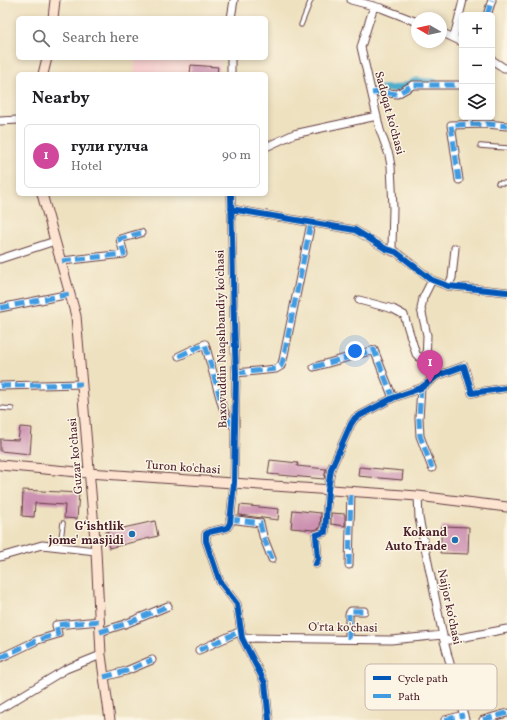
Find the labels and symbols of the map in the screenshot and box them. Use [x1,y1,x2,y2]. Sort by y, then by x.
north arrow [411,12,447,48]
street label: Sadoqat ko'chasi [370,70,408,157]
street label: Baxovuddin Naqshbandiy ko'chasi [212,249,232,429]
your location [345,341,365,361]
pin: 1 [417,350,443,383]
street label: Guzar koʻchasi [65,417,87,495]
street label: Turon ko'chasi [145,457,221,479]
place label: Gʻishtlik jome' masjidi [48,519,125,549]
place label: Kokand Auto Trade [385,525,448,555]
marker: Gʻishtlik jome' masjidi [127,529,137,539]
marker: Kokand Auto Trade [450,535,460,545]
street label: Najjor koʻchasi [433,568,465,647]
street label: O'rta ko'chasi [308,619,378,637]
legend [365,664,497,710]
text: Cycle path [398,672,448,687]
text: Path [398,690,421,705]

